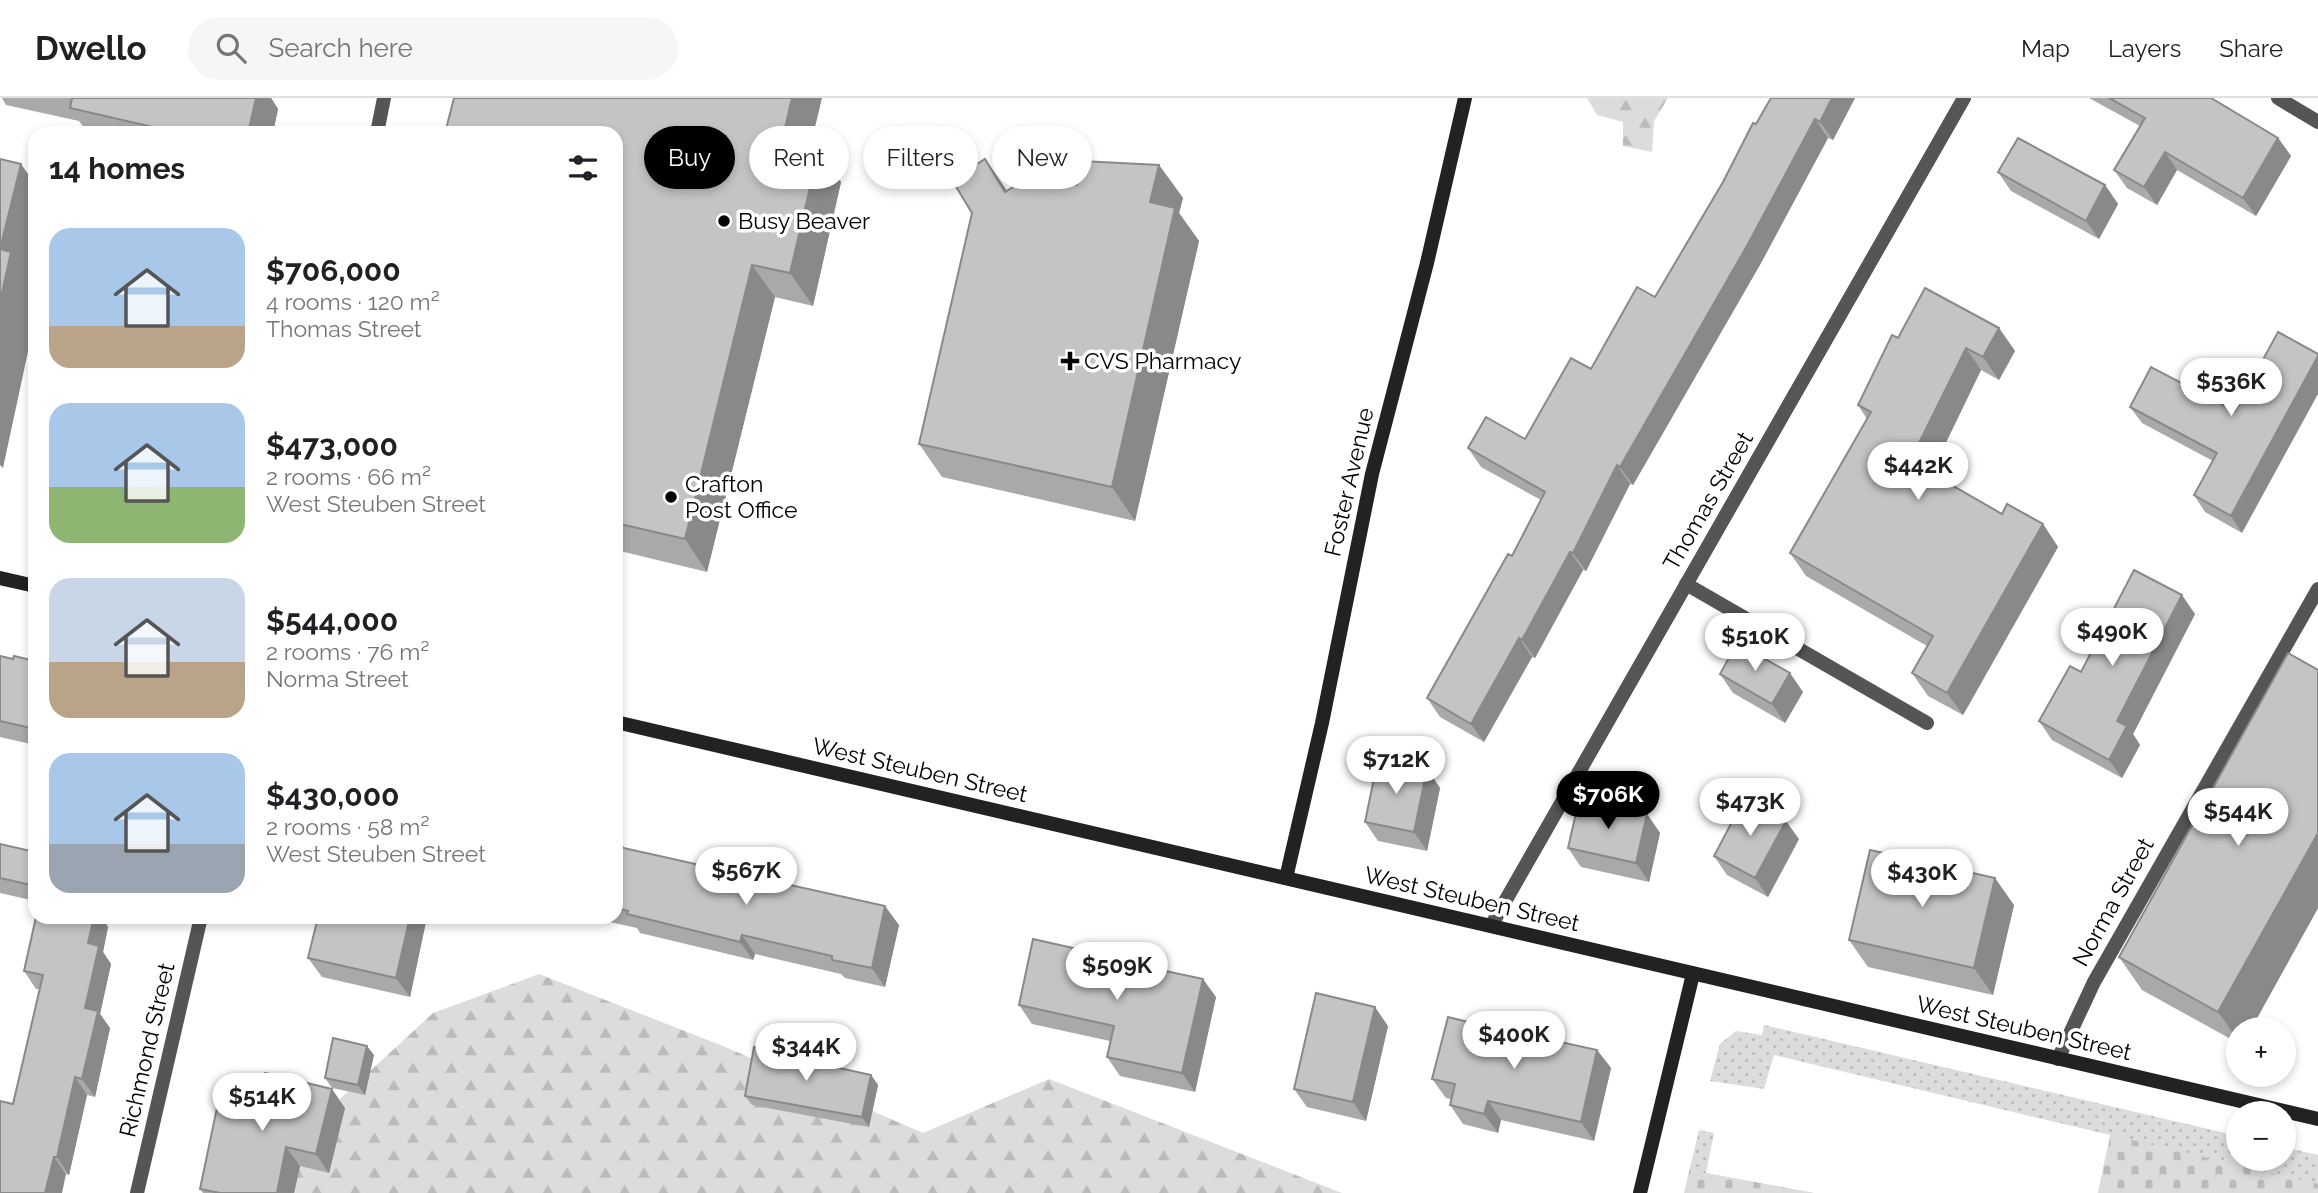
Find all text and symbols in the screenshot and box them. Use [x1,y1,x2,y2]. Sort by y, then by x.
search box [188,17,678,80]
text: Dwello [35,29,146,68]
icon: search [212,29,250,67]
text: Search here [268,33,413,63]
text: Map [2021,34,2070,63]
text: Layers [2108,34,2181,63]
text: Share [2219,34,2283,63]
chip: Buy [644,126,735,189]
chip: Rent [749,126,849,189]
chip: Filters [863,126,978,189]
chip: New [992,126,1092,189]
icon: filters [564,149,602,187]
text: 14 homes [49,151,185,186]
place label: Busy Beaver [738,207,870,234]
marker: Busy Beaver [716,213,732,229]
text: $706,000 [266,253,401,288]
icon: home [105,256,189,340]
text: 4 rooms · 120 m² [266,288,440,315]
text: Thomas Street [266,315,422,342]
place label: CVS Pharmacy [1084,347,1241,374]
marker: CVS Pharmacy [1062,353,1078,369]
pin: $536K [2182,358,2280,418]
text: $536K [2196,367,2266,394]
street label: Foster Avenue [1318,405,1379,559]
street label: Thomas Street [1657,426,1758,575]
text: $473,000 [266,428,398,463]
icon: home [105,431,189,515]
pin: $442K [1869,442,1967,502]
text: $442K [1883,451,1953,478]
text: 2 rooms · 66 m² [266,463,431,490]
place label: Crafton Post Office [685,470,798,523]
marker: Crafton Post Office [663,489,679,505]
text: West Steuben Street [266,490,486,517]
text: $544,000 [266,603,398,638]
icon: home [105,606,189,690]
pin: $490K [2063,608,2161,668]
pin: $510K [1706,614,1804,673]
text: $490K [2077,617,2147,644]
text: $510K [1721,622,1789,649]
text: 2 rooms · 76 m² [266,638,429,665]
text: Norma Street [266,665,409,692]
street label: West Steuben Street [810,732,1031,807]
pin: $712K [1347,736,1445,796]
text: $712K [1362,745,1430,772]
pin: $706K [1559,772,1657,831]
text: $430,000 [266,778,400,813]
pin: $473K [1701,778,1799,838]
text: $706K [1573,780,1643,807]
icon: home [105,781,189,865]
text: $473K [1716,787,1784,814]
pin: $544K [2189,788,2287,848]
text: $544K [2204,797,2272,824]
text: 2 rooms · 58 m² [266,813,429,840]
street label: Norma Street [2066,833,2159,971]
text: West Steuben Street [266,840,486,867]
pin: $567K [697,848,795,907]
pin: $430K [1873,850,1971,909]
text: $567K [711,856,781,883]
text: $430K [1887,858,1957,885]
street label: West Steuben Street [1362,861,1583,936]
pin: $509K [1068,942,1166,1002]
text: $509K [1082,951,1152,978]
street label: Richmond Street [113,960,180,1140]
street label: West Steuben Street [1914,990,2135,1065]
pin: $400K [1465,1012,1563,1071]
map controls [2226,1017,2296,1171]
button: + [2226,1017,2296,1087]
text: $400K [1478,1020,1550,1047]
pin: $344K [757,1024,855,1083]
text: $344K [772,1032,840,1059]
pin: $514K [213,1074,311,1133]
text: $514K [228,1082,296,1109]
button: − [2226,1101,2296,1171]

